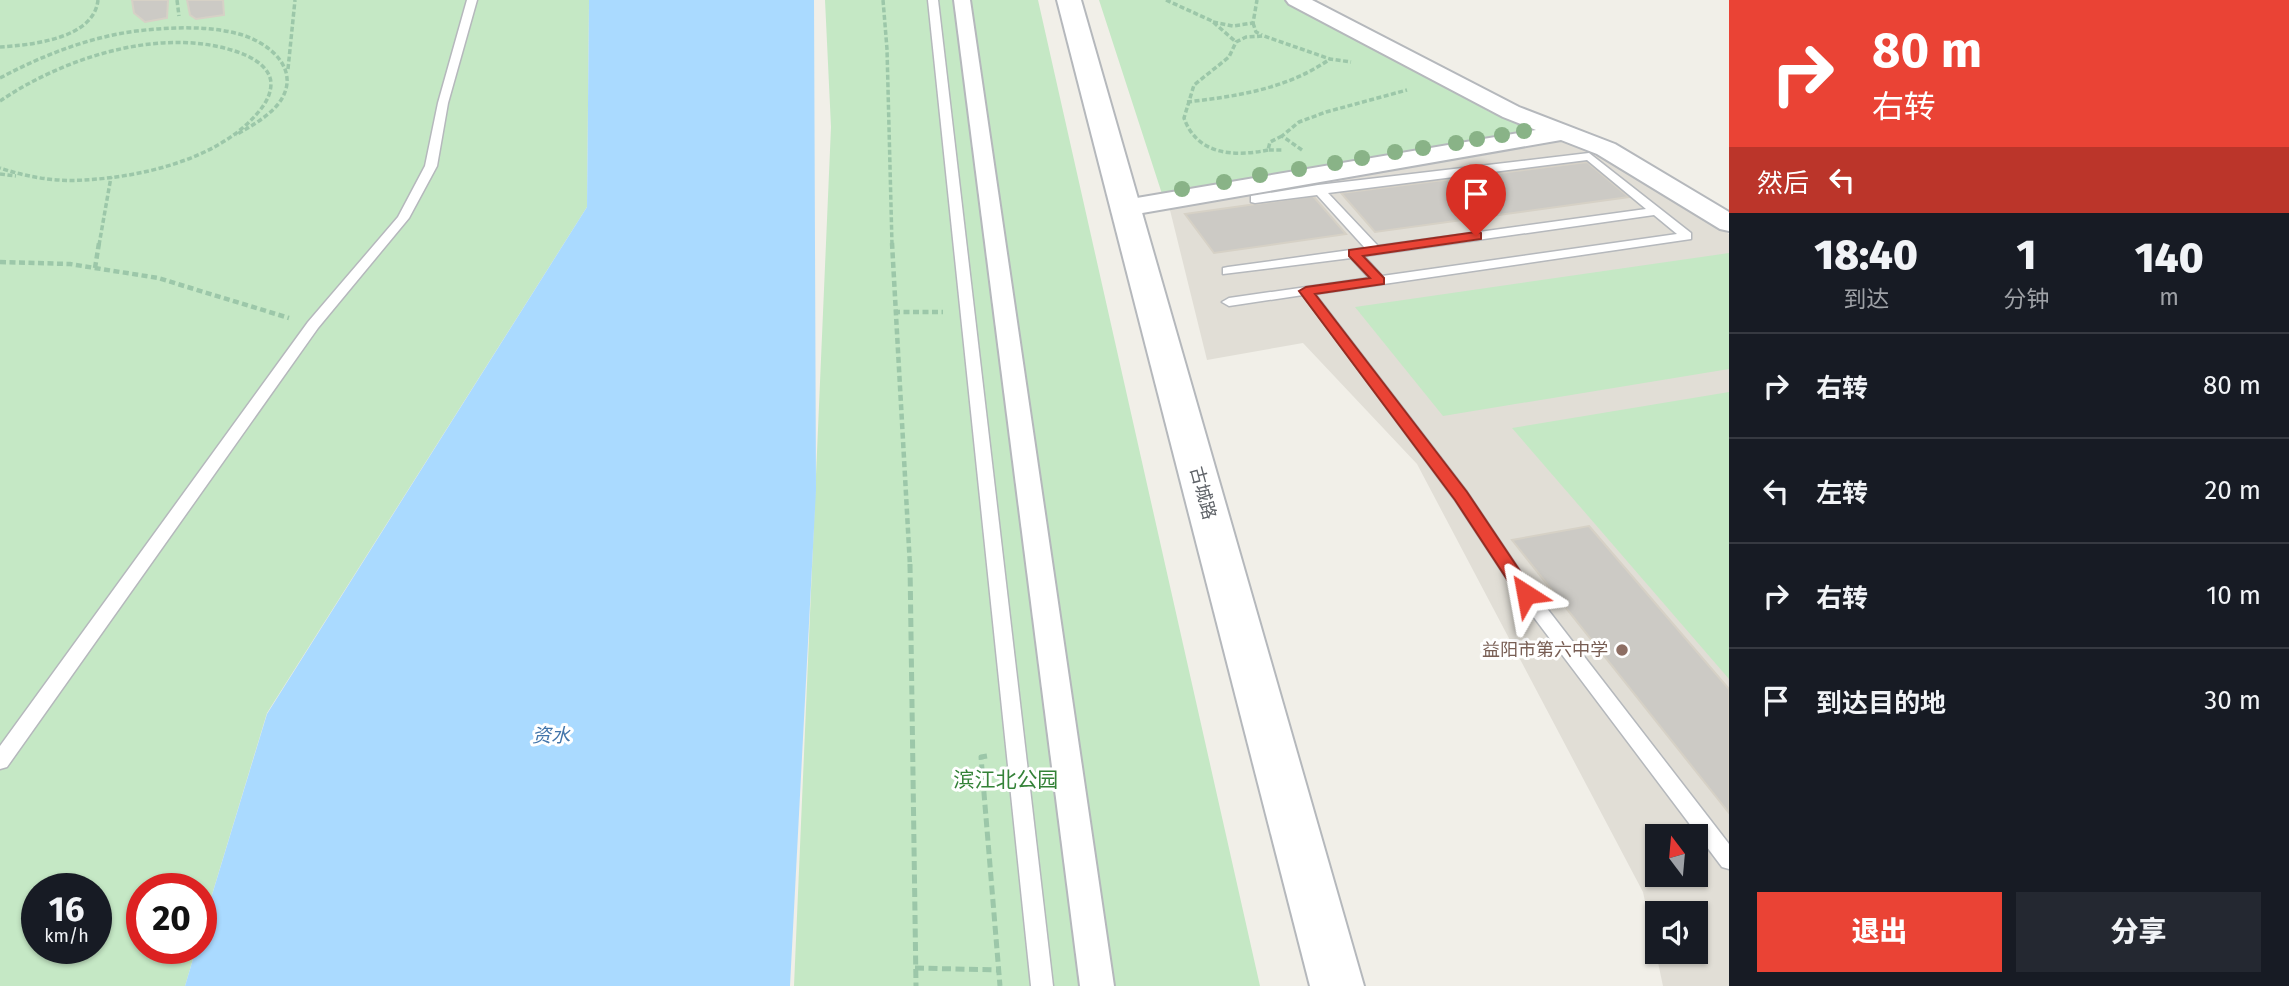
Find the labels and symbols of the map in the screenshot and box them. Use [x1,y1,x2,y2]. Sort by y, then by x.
pin [1446,164,1506,236]
street label: 古城路 [1185,464,1221,522]
position arrow [1489,557,1563,631]
place label: 益阳市第六中学 [1482,639,1608,661]
marker: 益阳市第六中学 [1614,642,1630,658]
water label: 资水 [532,724,571,747]
park label: 滨江北公园 [954,767,1059,793]
north arrow [1645,824,1708,887]
speed limit sign: 20 [126,873,217,964]

